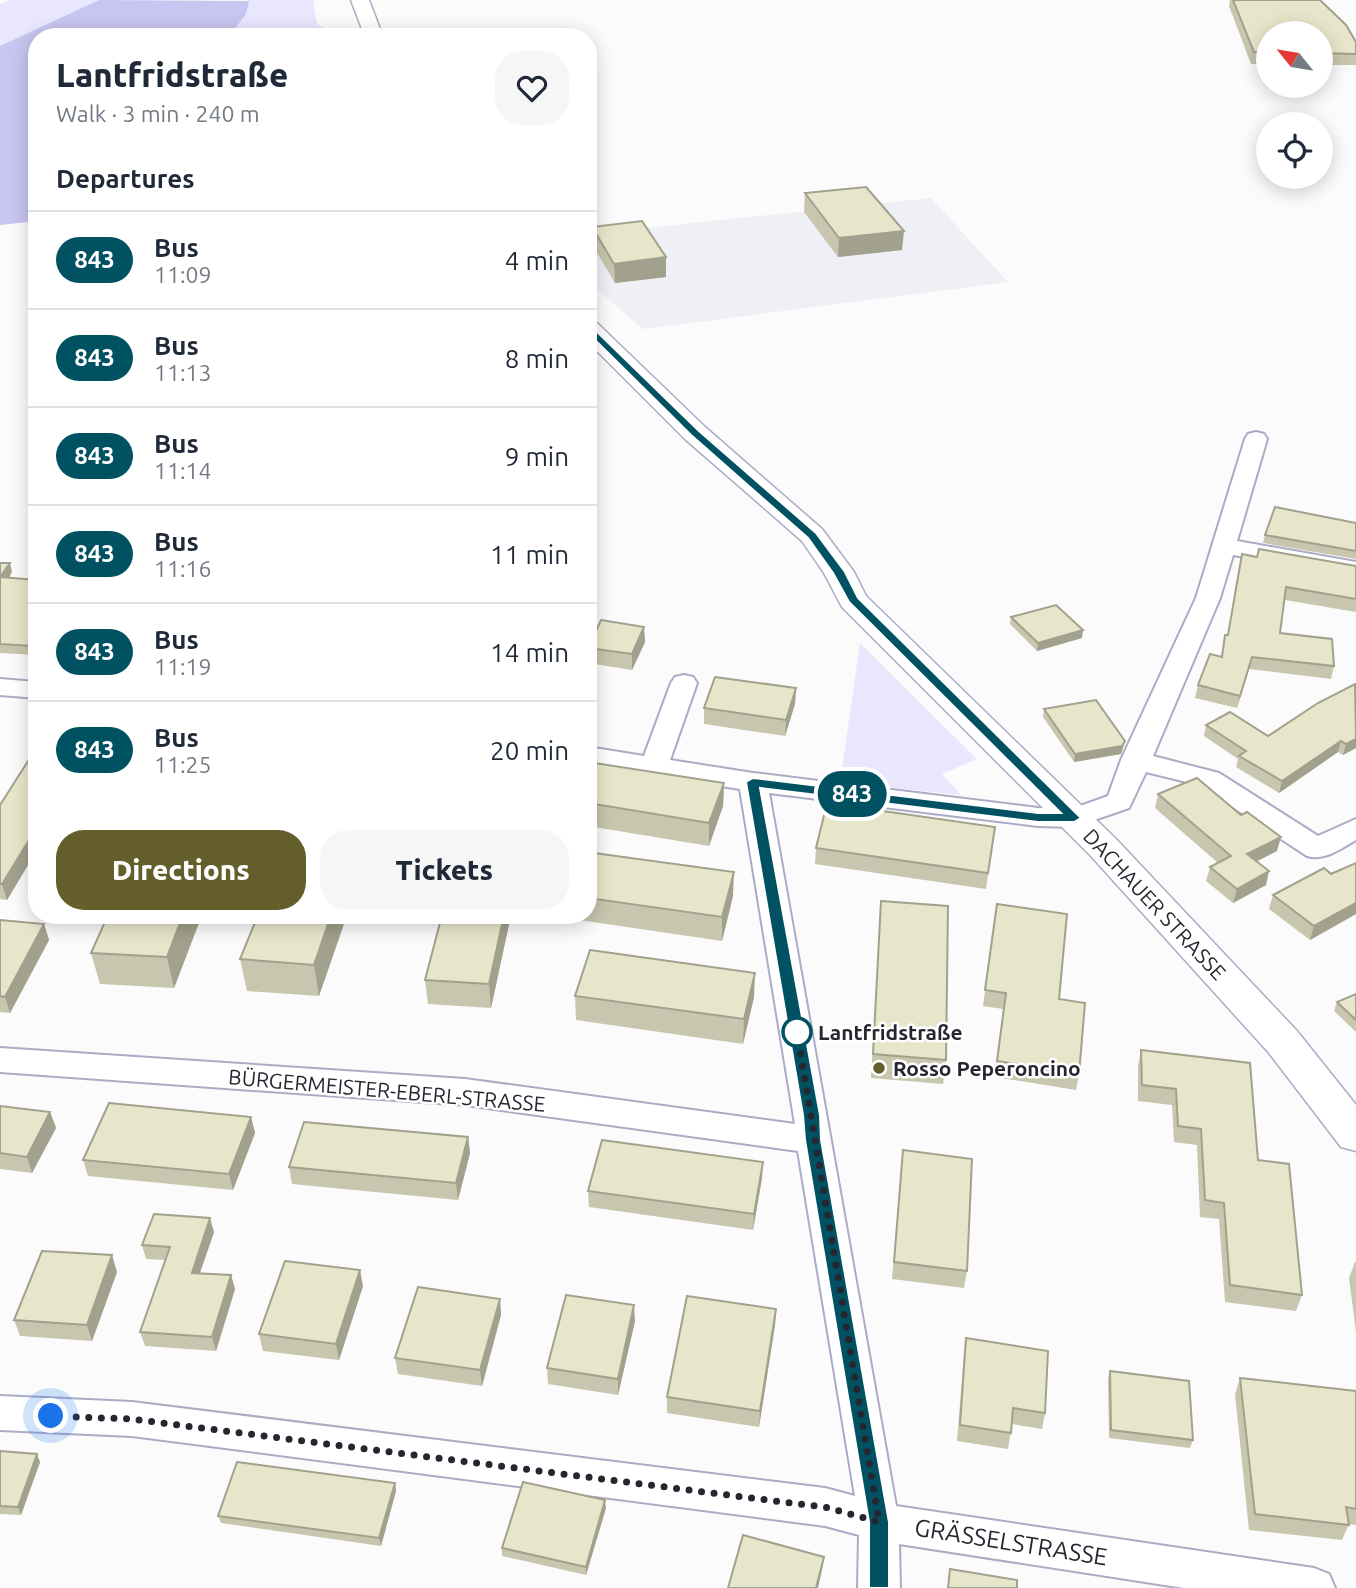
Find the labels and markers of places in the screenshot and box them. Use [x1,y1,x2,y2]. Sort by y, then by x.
marker: Lantfridstraße [782,1017,812,1047]
place label: Lantfridstraße [818,1020,963,1044]
place label: Rosso Peperoncino [893,1056,1081,1080]
marker: Rosso Peperoncino [871,1060,887,1076]

